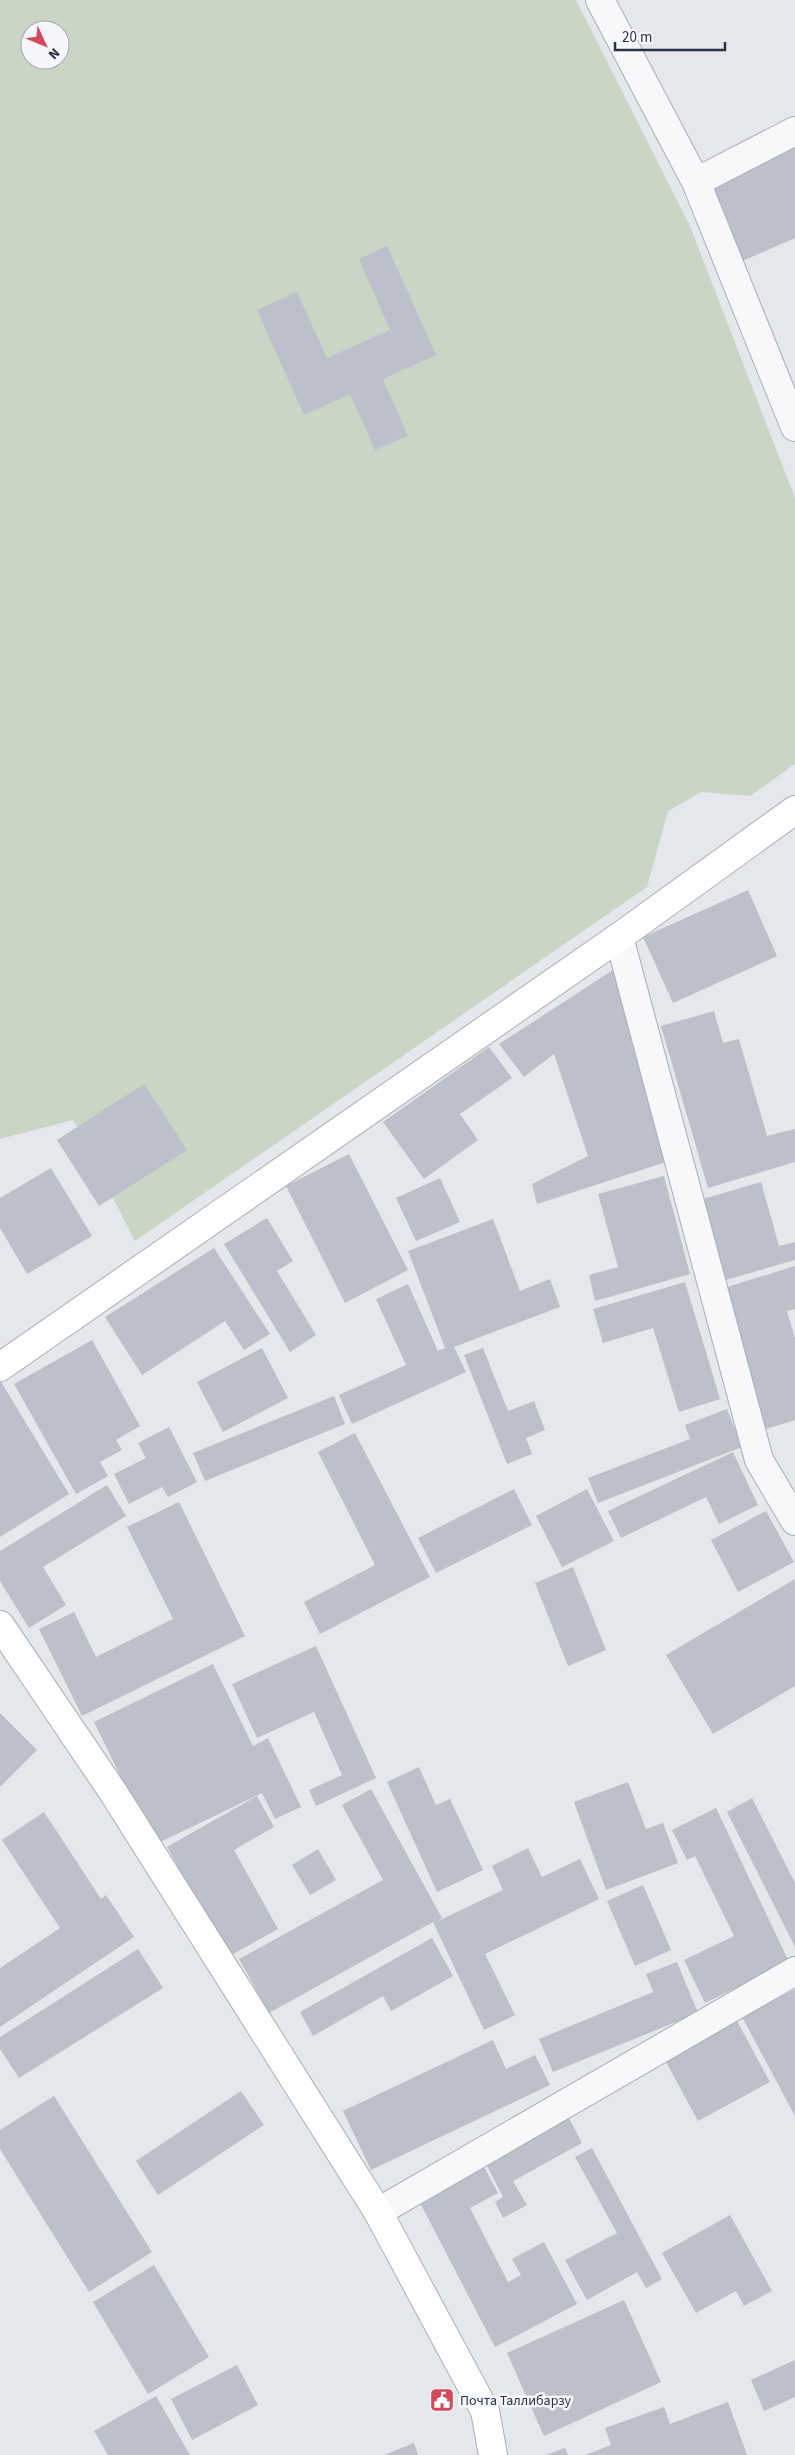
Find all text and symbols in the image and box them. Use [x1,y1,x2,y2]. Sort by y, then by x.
north arrow [20,20,70,70]
scale bar [615,20,725,52]
text: 20 m [622,27,652,48]
text: N [43,43,64,64]
public building icon: Почта Таллибарзу [429,2387,455,2413]
place label: Почта Таллибарзу [460,2391,571,2411]

